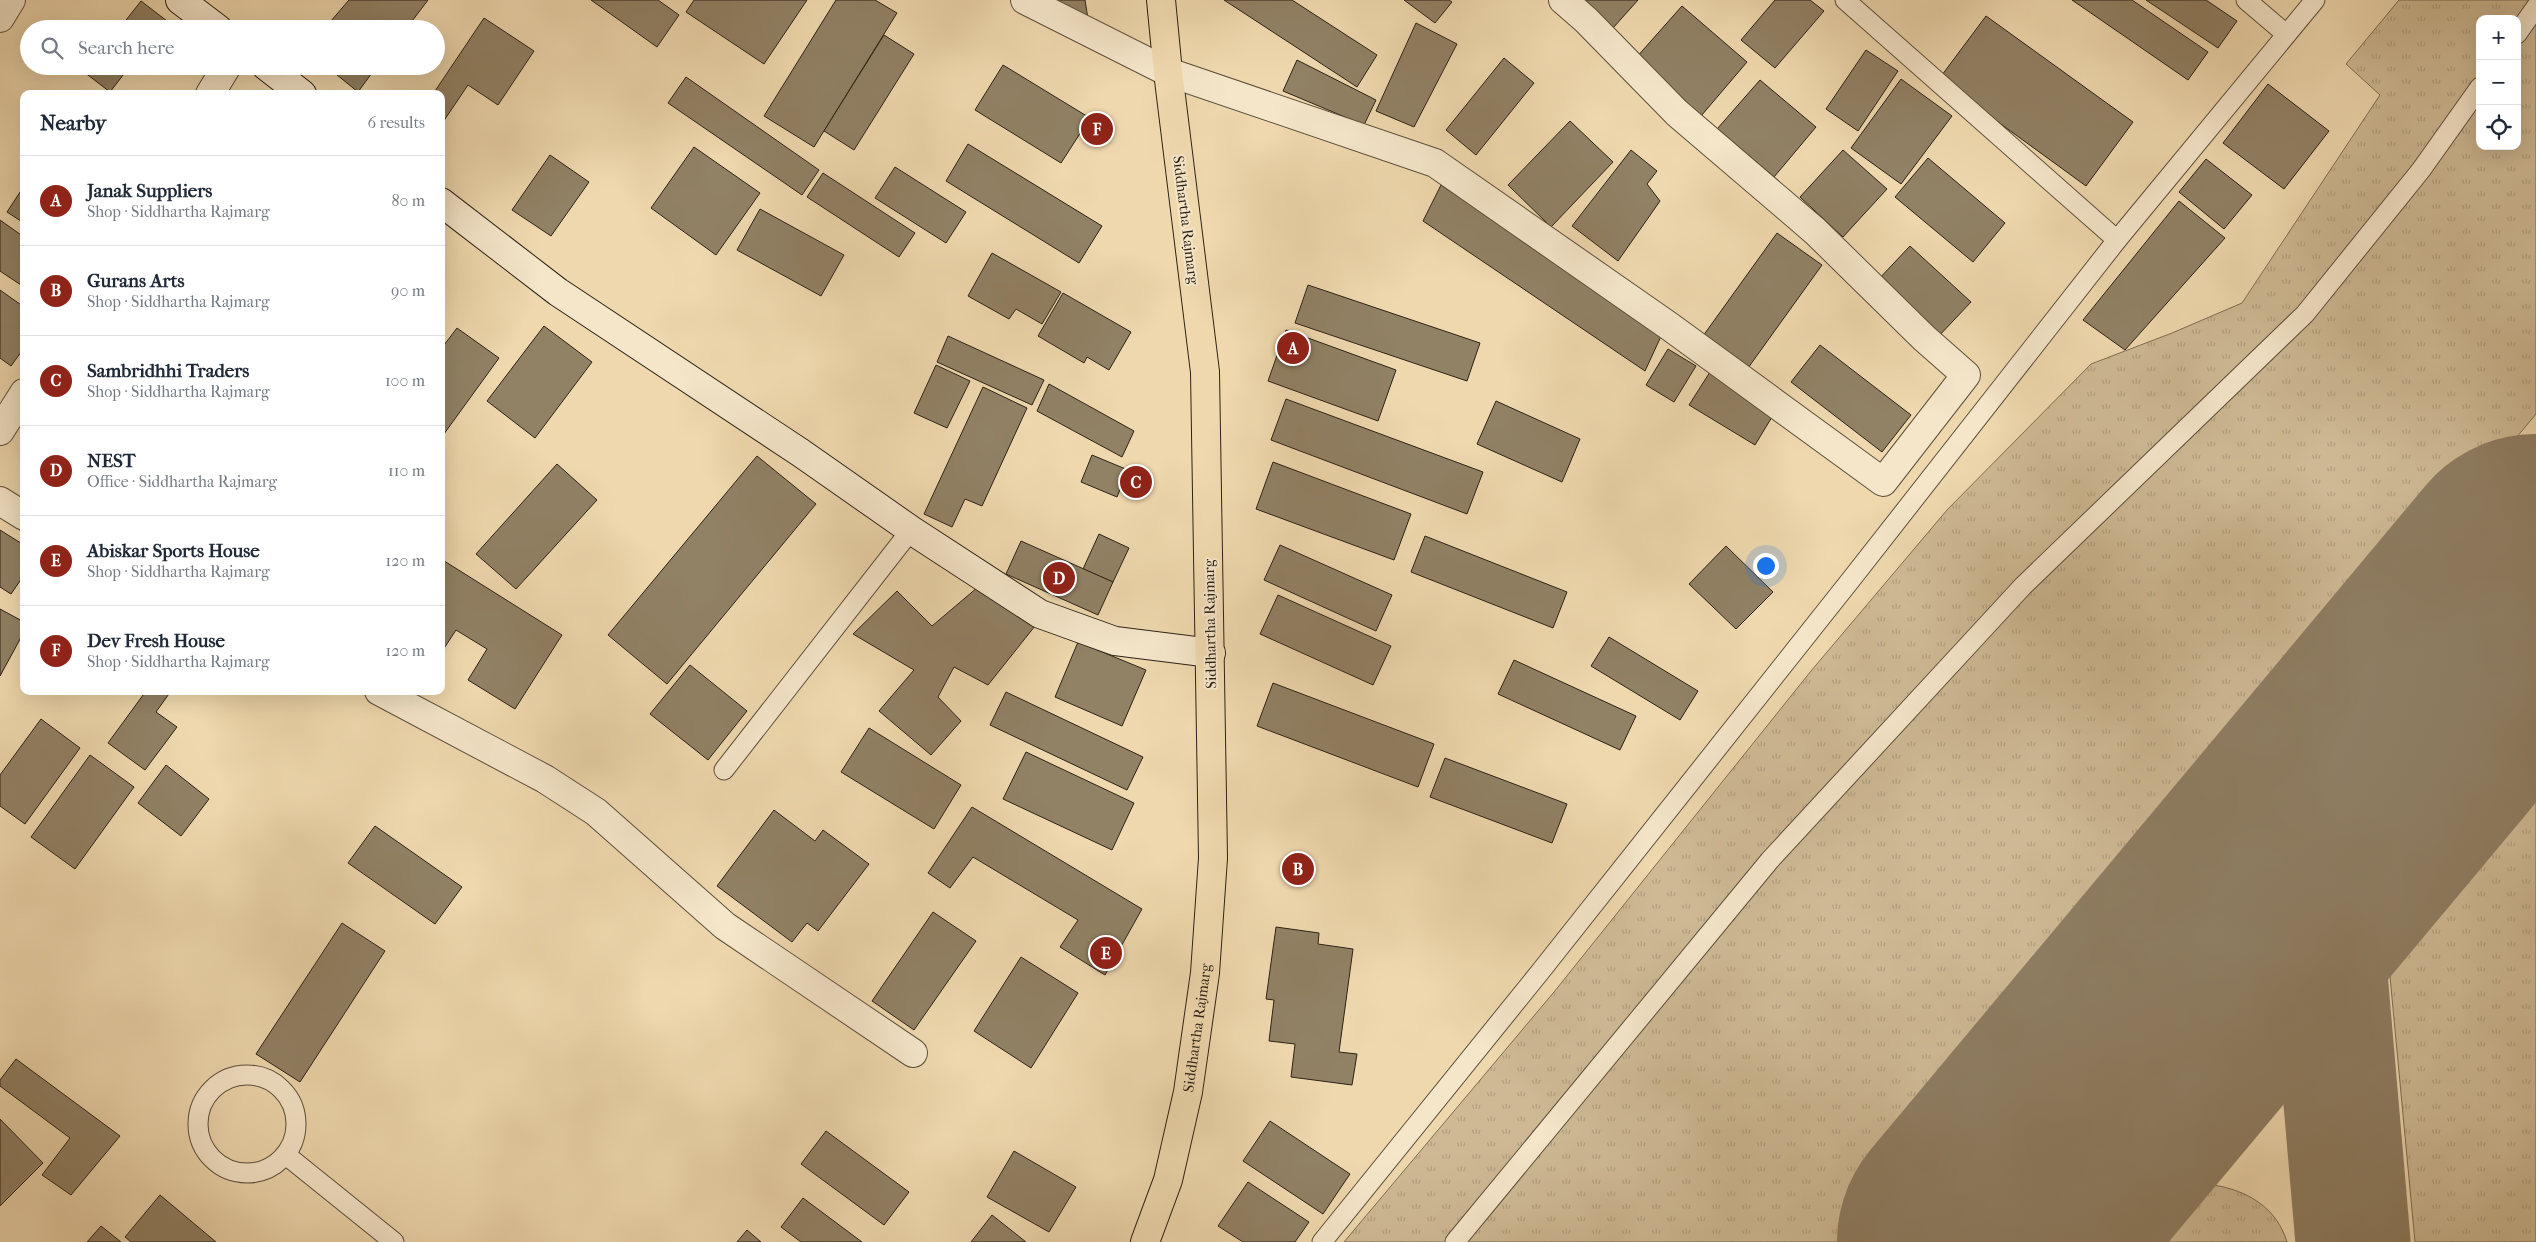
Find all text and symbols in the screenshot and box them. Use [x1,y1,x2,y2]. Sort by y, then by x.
map controls [2476,15,2521,150]
button: + [2476,15,2521,60]
search box [20,20,445,75]
icon: search [38,34,66,62]
text: Search here [78,37,174,59]
button: − [2476,60,2521,105]
button: locate [2476,105,2521,150]
pin: F [1081,110,1113,148]
text: Nearby [40,111,106,135]
text: 6 results [367,113,425,132]
street label: Siddhartha Rajmarg [1169,155,1203,286]
text: Janak Suppliers [87,180,212,202]
text: A [51,191,61,210]
text: 80 m [391,191,425,210]
text: Shop · Siddhartha Rajmarg [87,202,269,221]
text: Gurans Arts [87,270,185,292]
text: B [51,281,61,300]
text: 90 m [391,281,425,300]
text: Shop · Siddhartha Rajmarg [87,292,269,311]
pin: A [1277,329,1309,367]
text: Sambridhhi Traders [87,360,249,382]
text: C [51,371,61,390]
text: 100 m [385,371,425,390]
text: Shop · Siddhartha Rajmarg [87,382,269,401]
text: NEST [87,450,136,472]
text: D [50,461,62,480]
text: 110 m [388,461,425,480]
pin: C [1120,463,1152,501]
text: Office · Siddhartha Rajmarg [87,472,277,491]
text: Abiskar Sports House [87,540,260,562]
text: E [51,551,61,570]
text: 120 m [386,551,425,570]
your location [1753,553,1779,579]
street label: Siddhartha Rajmarg [1200,558,1220,689]
pin: D [1043,559,1075,597]
text: Shop · Siddhartha Rajmarg [87,562,269,581]
text: Dev Fresh House [87,630,225,652]
text: F [52,641,60,660]
text: 120 m [386,641,425,660]
text: Shop · Siddhartha Rajmarg [87,652,269,671]
pin: B [1282,850,1314,888]
pin: E [1090,934,1122,972]
street label: Siddhartha Rajmarg [1179,962,1215,1094]

